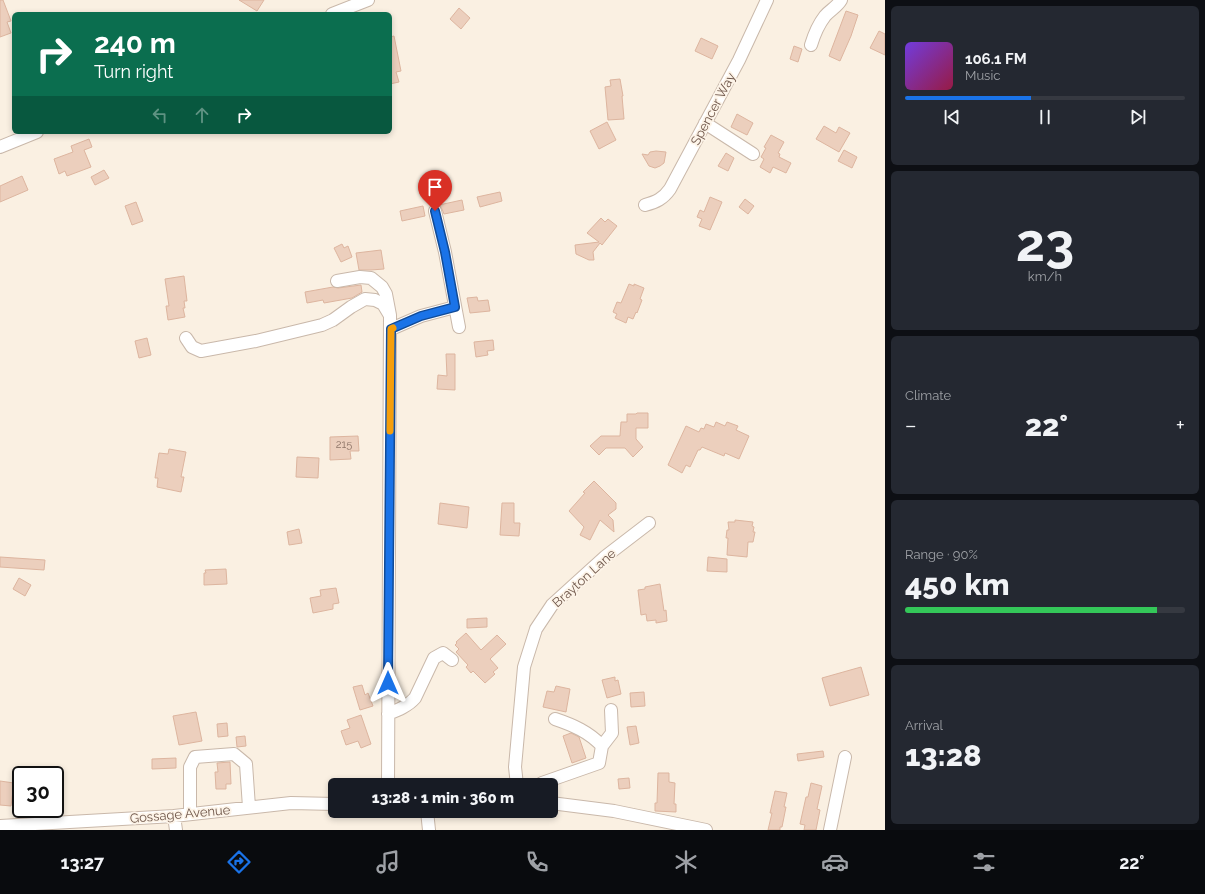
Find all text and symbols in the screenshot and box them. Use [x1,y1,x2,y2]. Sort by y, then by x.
text: 240 m [94,27,176,60]
icon: right [28,28,80,80]
text: 106.1 FM [965,50,1027,68]
text: Turn right [94,61,173,82]
text: Music [965,68,1000,83]
street label: Spencer Way [688,70,738,148]
icon: left [149,104,171,126]
icon: ahead [191,104,213,126]
icon: right [233,104,255,126]
icon: previous [941,106,963,128]
icon: pause [1034,106,1056,128]
icon: next [1127,106,1149,128]
pin [418,170,452,211]
icon: arrive [424,176,446,198]
text: 23 [1016,212,1074,273]
text: km/h [1028,269,1062,284]
text: Climate [905,388,951,403]
text: 22° [1025,408,1068,443]
text: − [905,412,917,438]
text: + [1176,412,1185,438]
house number: 215 [336,438,352,451]
street label: Brayton Lane [549,545,619,610]
text: Range · 90% [905,547,978,562]
text: 450 km [905,567,1010,602]
position arrow [367,662,409,704]
text: Arrival [905,718,943,733]
text: 13:28 [905,738,981,773]
speed limit sign: 30 [12,766,64,818]
text: 13:28 · 1 min · 360 m [372,789,514,807]
street label: Gossage Avenue [129,802,231,826]
icon: directions [225,848,253,876]
icon: music [374,848,402,876]
icon: phone [523,848,551,876]
icon: climate [672,848,700,876]
icon: car [821,848,849,876]
icon: filters [970,848,998,876]
text: 13:27 [61,852,104,873]
text: 22° [1119,852,1144,873]

